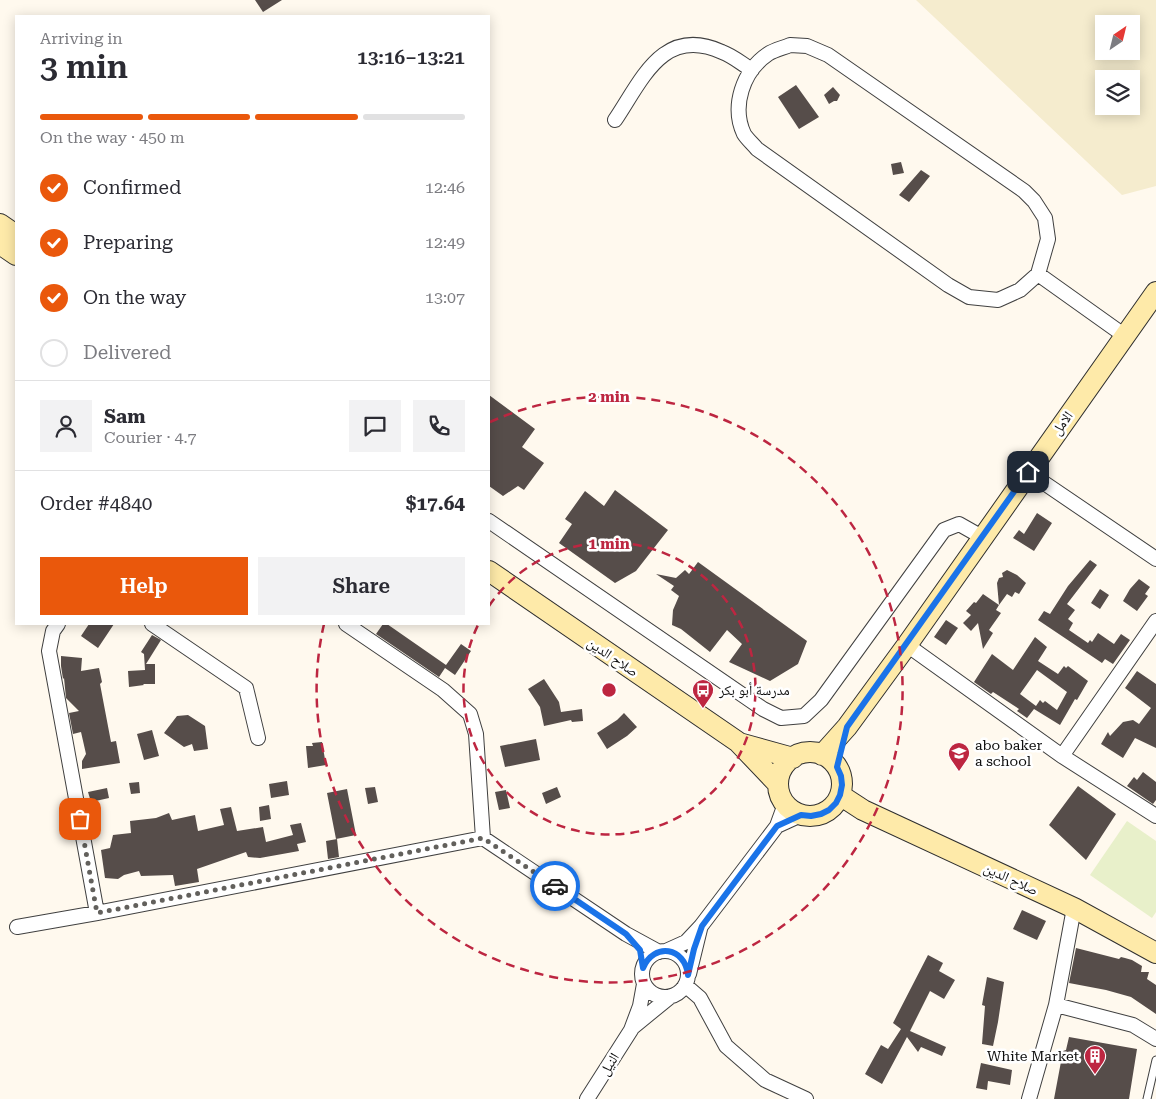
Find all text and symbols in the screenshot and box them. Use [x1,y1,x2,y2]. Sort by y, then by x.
north arrow [1095,15,1140,60]
map controls [1095,15,1140,115]
text: Arriving in [40,29,123,48]
text: 13:16–13:21 [357,46,465,69]
text: 3 min [40,48,128,86]
button: layers [1095,70,1140,115]
text: On the way · 450 m [40,128,185,147]
icon: check [40,174,68,202]
text: Confirmed [83,176,181,199]
text: 12:46 [425,178,465,197]
icon: check [40,229,68,257]
text: Preparing [83,231,173,254]
text: 12:49 [425,233,465,252]
icon: check [40,284,68,312]
text: On the way [83,286,186,309]
text: 13:07 [425,288,465,307]
text: Delivered [83,341,171,364]
text: 2 min [588,388,630,406]
button: person [40,400,92,452]
button: chat [349,400,401,452]
button: phone [413,400,465,452]
text: Sam [104,405,146,428]
street label: الامل [1048,408,1077,439]
text: Courier · 4.7 [104,428,197,447]
pin [1007,451,1049,493]
icon: home [1014,458,1042,486]
text: Order #4840 [40,492,152,515]
text: $17.64 [406,492,465,515]
text: 1 min [588,535,630,553]
button: Help [40,557,248,615]
button: Share [258,557,465,615]
street label: صلاح الدين [583,634,641,681]
bus stop icon: مدرسة أبو بكر [691,678,715,709]
centre of rings [600,681,618,699]
place label: مدرسة أبو بكر [718,682,790,699]
place label: abo baker a school [975,737,1042,769]
school or university icon: abo baker a school [947,741,971,772]
pin [59,798,101,840]
icon: bag [66,805,94,833]
street label: صلاح الدين [981,860,1041,900]
courier [530,861,580,911]
icon: car [541,872,569,900]
building icon: White Market [1083,1044,1107,1075]
place label: White Market [987,1048,1079,1064]
street label: النيل [596,1050,623,1079]

